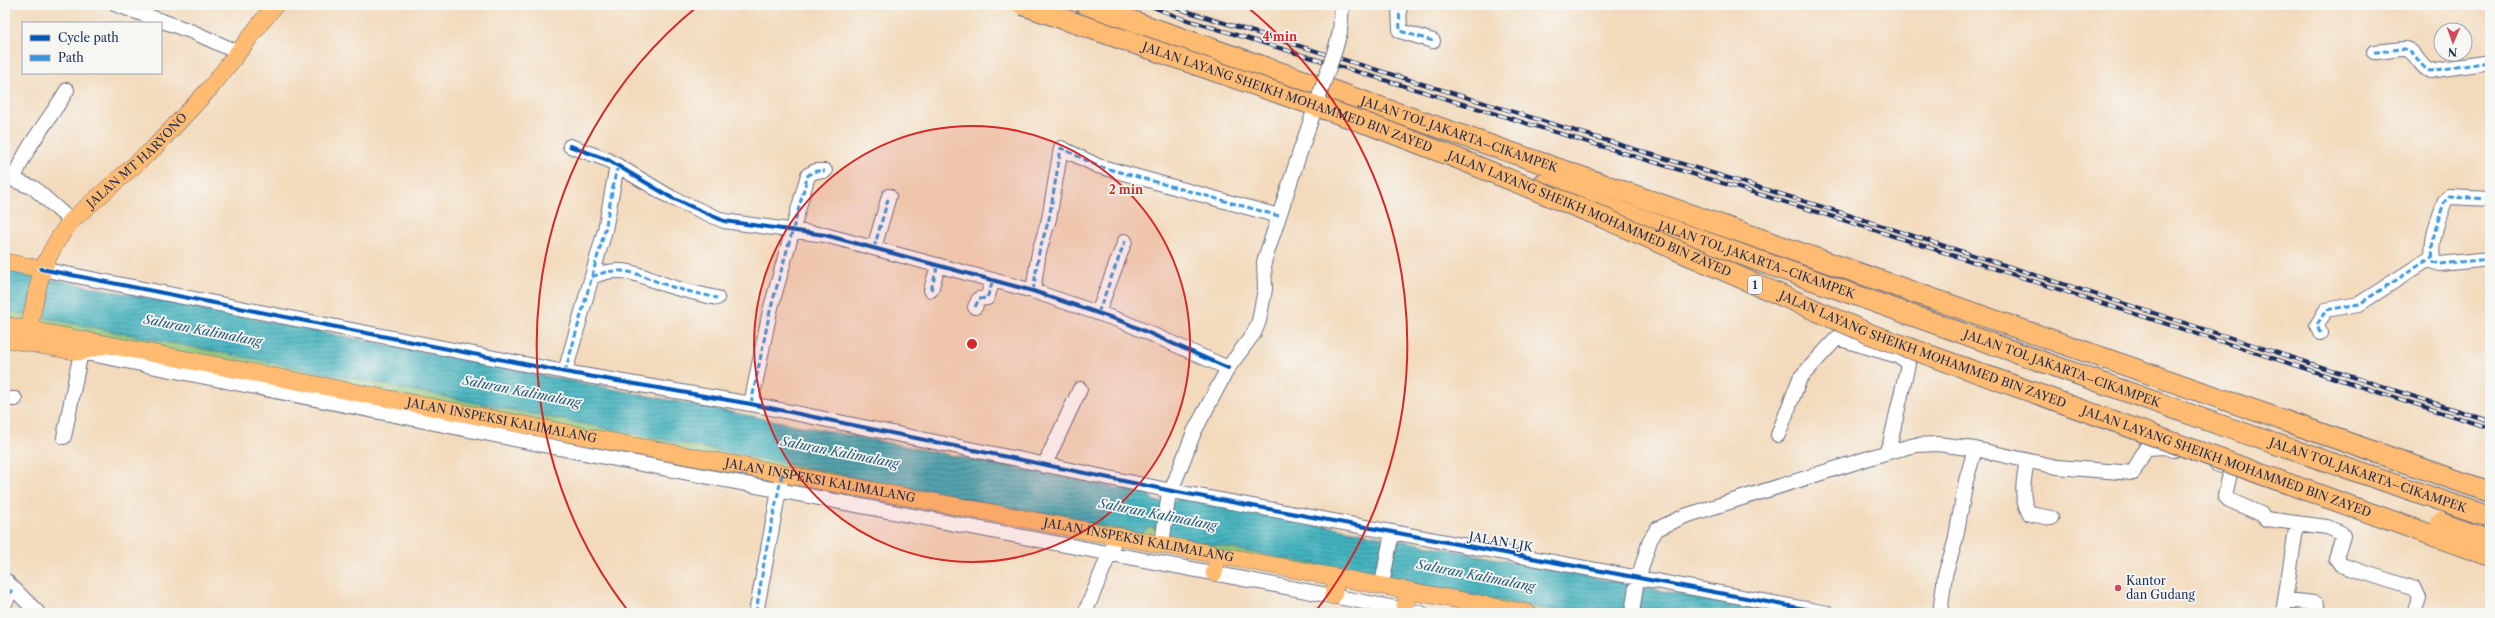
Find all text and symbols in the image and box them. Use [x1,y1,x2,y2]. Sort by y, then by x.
legend [22,22,162,74]
north arrow [2433,22,2473,62]
text: 4 min [1263,29,1298,44]
text: Cycle path [58,30,119,45]
street label: JALAN LAYANG SHEIKH MOHAMMED BIN ZAYED [1139,38,1435,155]
text: N [2447,45,2458,59]
text: Path [58,50,84,65]
street label: JALAN TOL JAKARTA–CIKAMPEK [1357,92,1561,175]
street label: JALAN MT HARYONO [82,109,190,212]
street label: JALAN LAYANG SHEIKH MOHAMMED BIN ZAYED [1444,147,1734,280]
text: 2 min [1109,182,1144,197]
street label: JALAN TOL JAKARTA–CIKAMPEK [1655,217,1858,302]
road number: 1 [1748,276,1762,294]
street label: JALAN LAYANG SHEIKH MOHAMMED BIN ZAYED [1775,287,2069,411]
water label: Saluran Kalimalang [142,310,265,350]
street label: JALAN TOL JAKARTA–CIKAMPEK [1960,326,2163,410]
centre of rings [965,337,979,351]
water label: Saluran Kalimalang [461,371,584,411]
street label: JALAN INSPEKSI KALIMALANG [404,394,599,446]
street label: JALAN LAYANG SHEIKH MOHAMMED BIN ZAYED [2078,402,2374,520]
water label: Saluran Kalimalang [779,432,902,472]
street label: JALAN TOL JAKARTA–CIKAMPEK [2266,434,2470,516]
street label: JALAN INSPEKSI KALIMALANG [722,455,917,505]
water label: Saluran Kalimalang [1097,494,1220,534]
street label: JALAN INSPEKSI KALIMALANG [1041,514,1235,565]
street label: JALAN LJK [1466,528,1535,555]
water label: Saluran Kalimalang [1415,555,1538,595]
place label: Kantor dan Gudang [2126,573,2196,602]
marker: Kantor dan Gudang [2113,583,2123,593]

